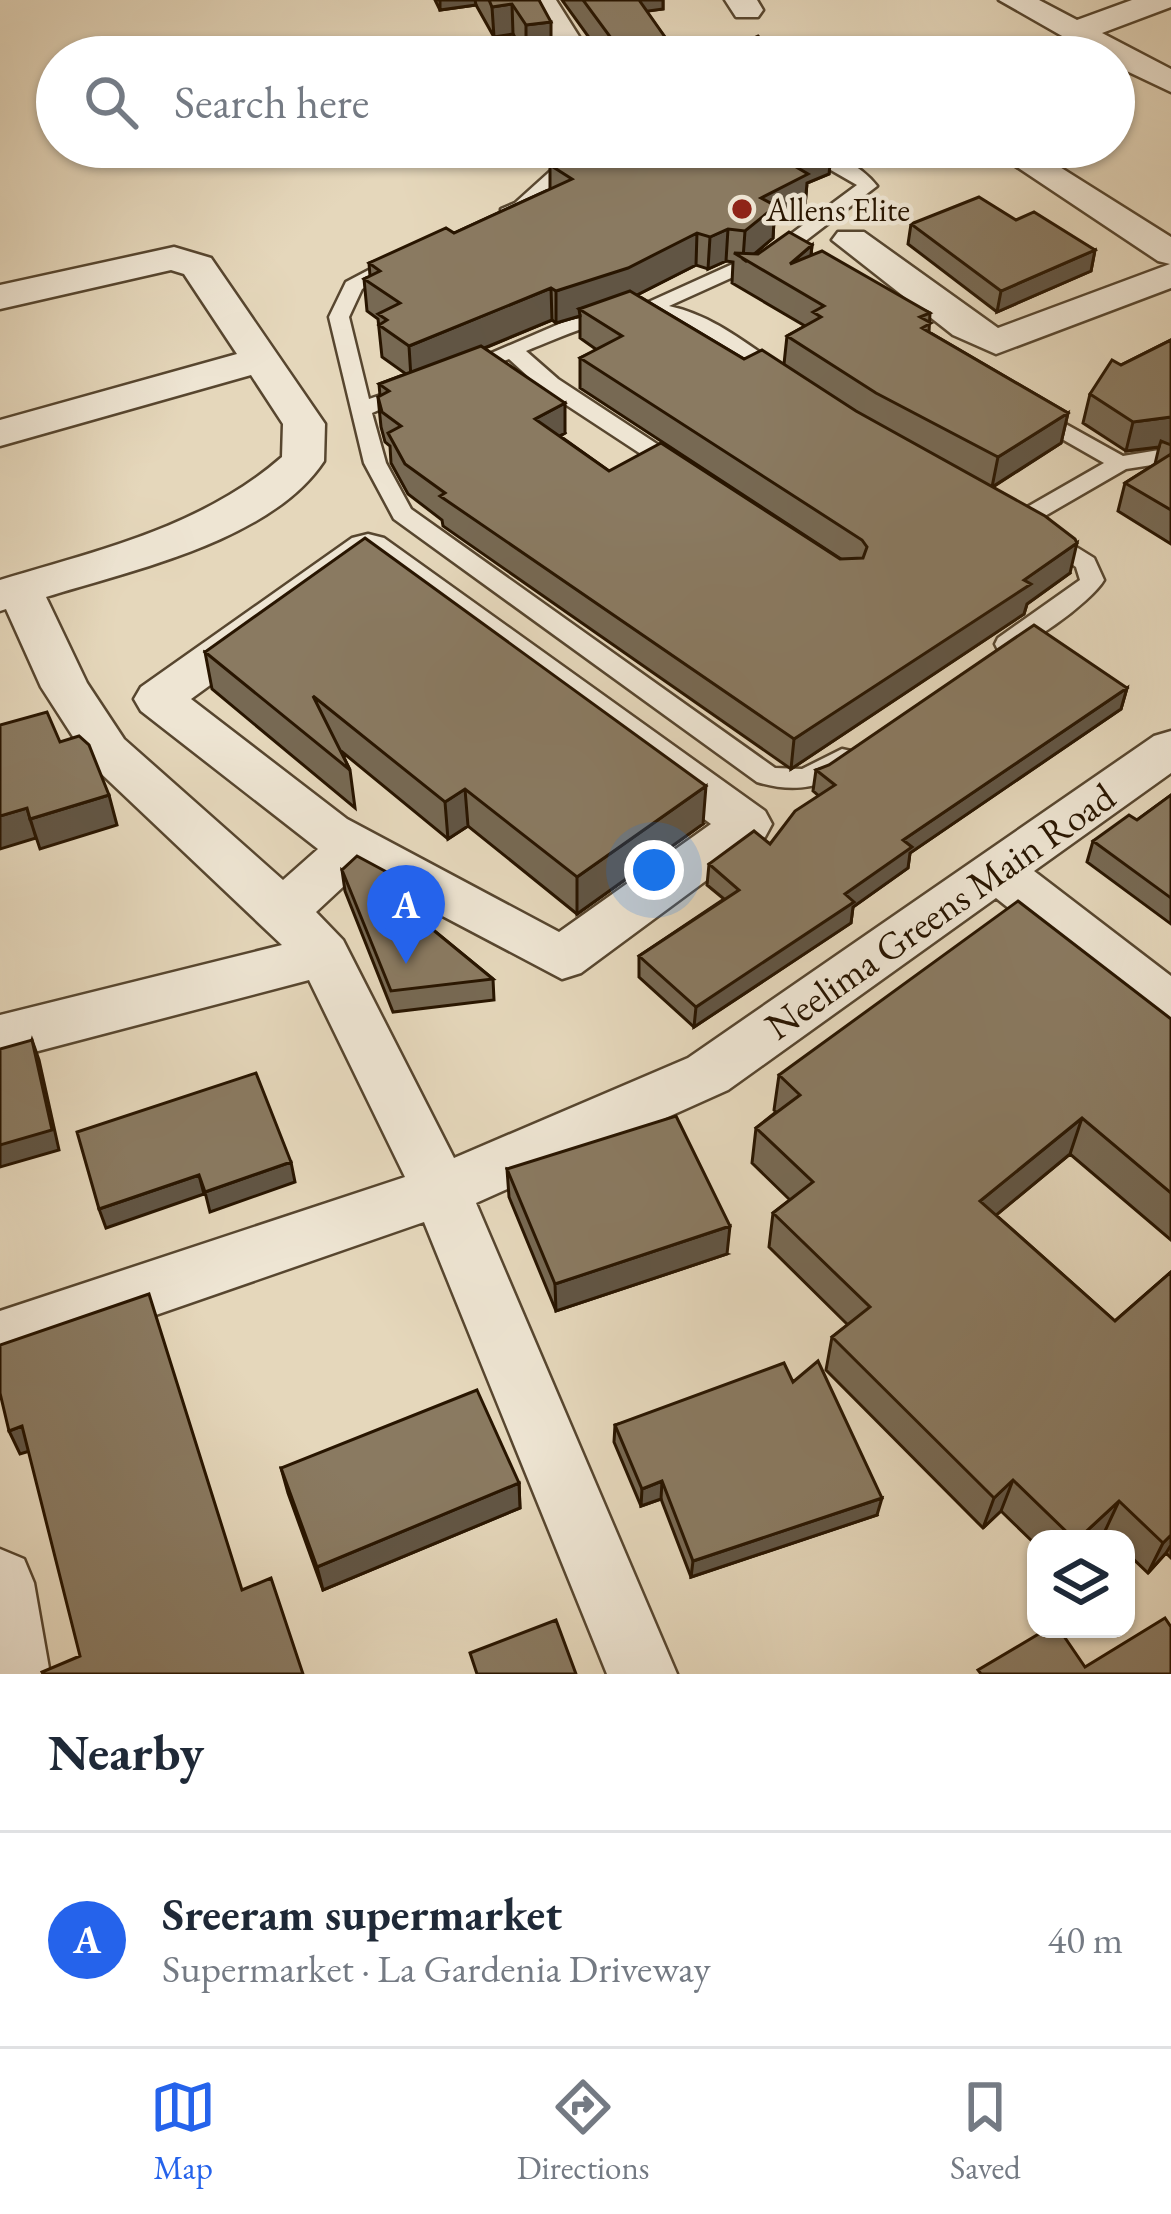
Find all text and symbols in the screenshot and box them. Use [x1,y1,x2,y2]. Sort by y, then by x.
search box [36,36,1135,168]
icon: search [78,69,144,135]
text: Search here [174,73,369,131]
place label: Allens Elite [765,188,910,231]
marker: Allens Elite [729,196,755,222]
street label: Neelima Greens Main Road [755,771,1125,1051]
your location [624,840,684,900]
pin: A [367,865,445,964]
map controls [1027,1530,1135,1638]
button: layers [1027,1530,1135,1638]
text: Nearby [48,1719,204,1785]
text: Sreeram supermarket [162,1885,562,1943]
text: A [73,1914,101,1965]
text: 40 m [1047,1914,1123,1965]
text: Supermarket · La Gardenia Driveway [162,1943,711,1994]
tab: Map [150,2074,216,2189]
tab: Directions [517,2074,650,2189]
tab: Saved [950,2074,1021,2189]

